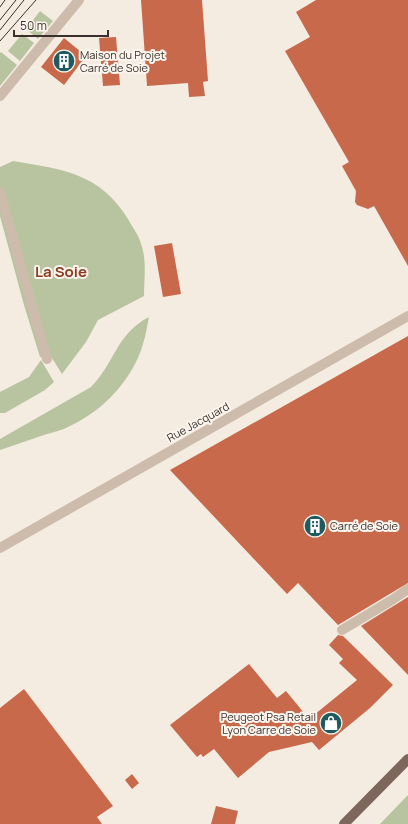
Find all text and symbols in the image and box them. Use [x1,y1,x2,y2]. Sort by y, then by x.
scale bar [14,12,108,38]
text: 50 m [20,17,47,34]
place label: Maison du Projet Carré de Soie [80,47,165,75]
building icon: Maison du Projet Carré de Soie [51,48,77,74]
district label: La Soie [35,261,87,282]
street label: Rue Jacquard [164,398,232,445]
building icon: Carré de Soie [302,513,328,539]
place label: Carré de Soie [330,518,399,533]
place label: Peugeot Psa Retail Lyon Carre de Soie [221,709,317,737]
shop icon: Peugeot Psa Retail Lyon Carre de Soie [318,710,344,736]

